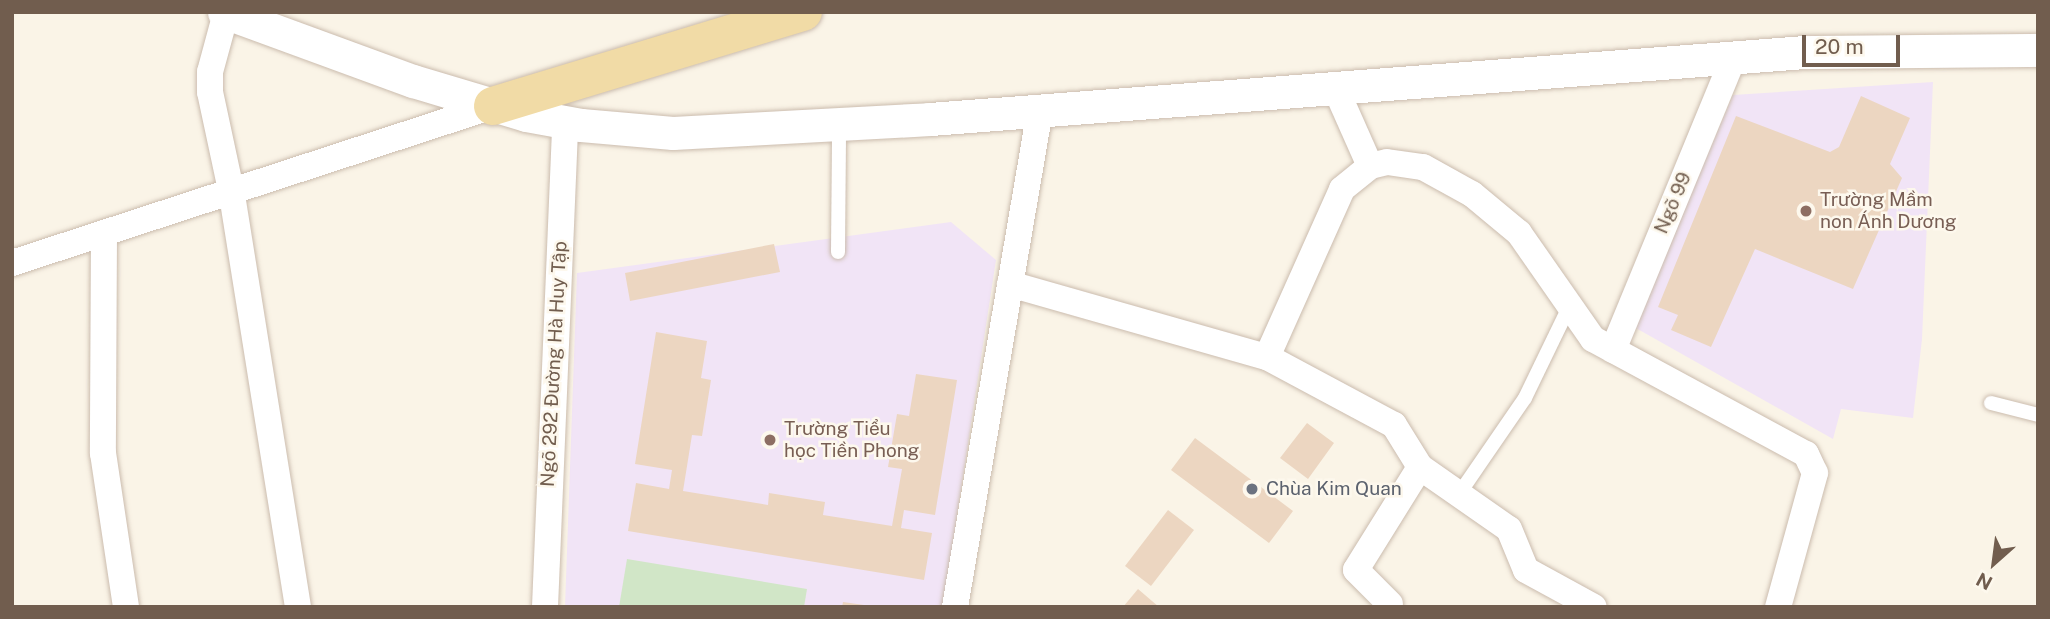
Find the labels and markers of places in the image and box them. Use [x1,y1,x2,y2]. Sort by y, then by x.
place label: Trường Mầm non Ánh Dương [1820,189,1957,233]
marker: Trường Mầm non Ánh Dương [1798,203,1814,219]
place label: Trường Tiểu học Tiền Phong [784,418,920,462]
marker: Trường Tiểu học Tiền Phong [762,432,778,448]
place label: Chùa Kim Quan [1266,478,1402,500]
marker: Chùa Kim Quan [1244,481,1260,497]

